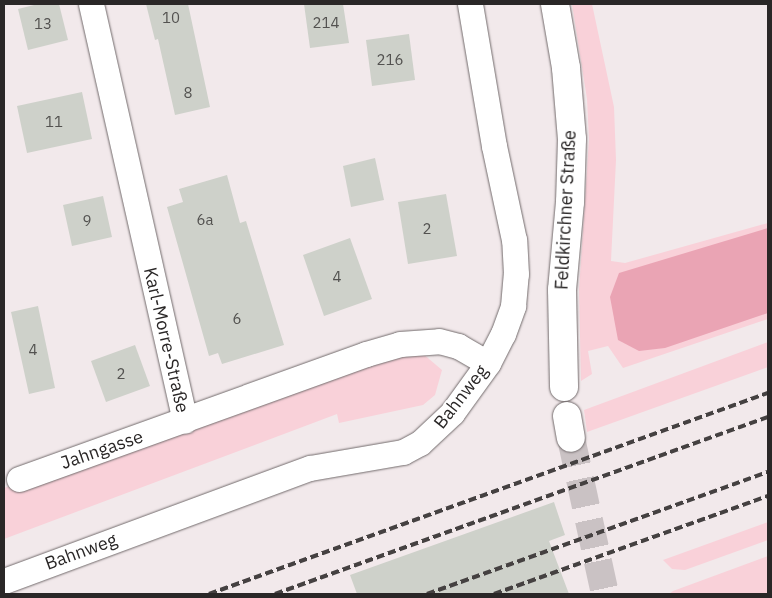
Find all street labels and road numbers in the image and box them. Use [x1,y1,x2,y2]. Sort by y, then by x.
street label: Feldkirchner Straße [551,130,581,290]
street label: Karl-Morre-Straße [139,265,193,415]
street label: Bahnweg [429,361,493,433]
street label: Jahngasse [58,426,146,474]
street label: Bahnweg [42,529,120,575]

